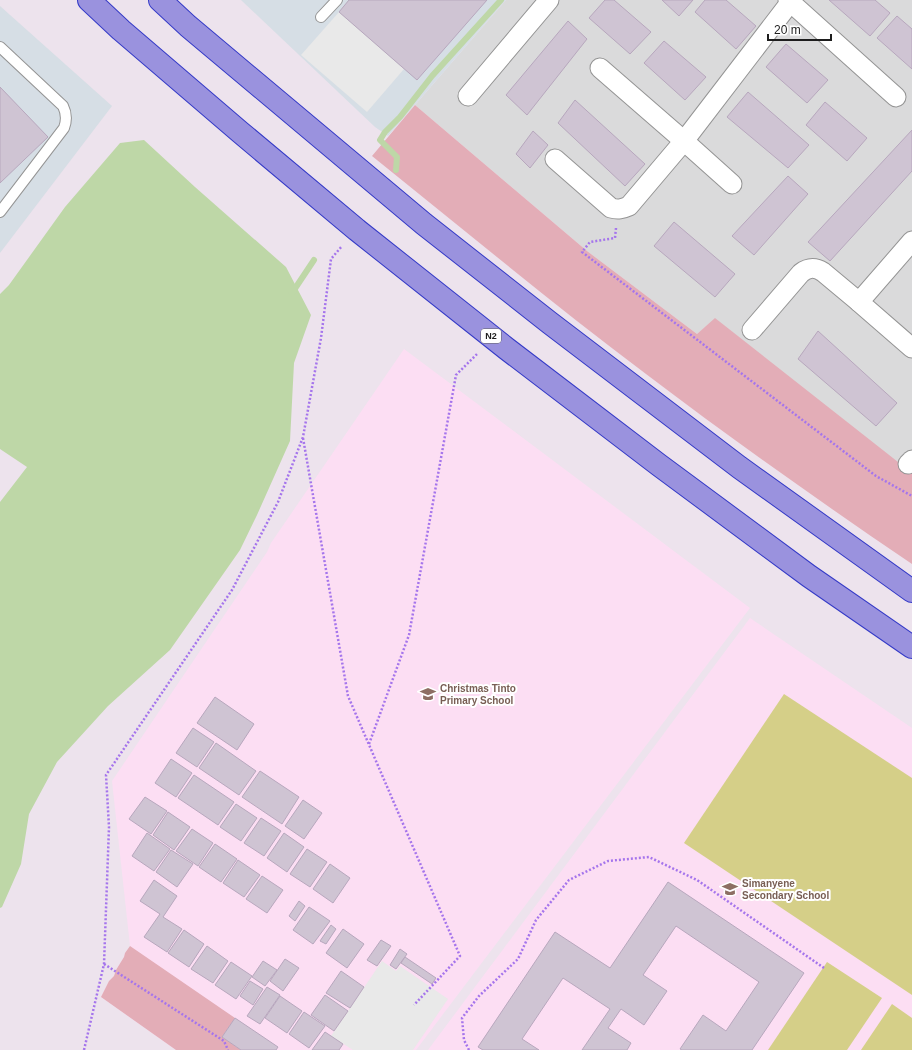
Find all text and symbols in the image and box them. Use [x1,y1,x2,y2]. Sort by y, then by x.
scale bar [768,16,831,42]
text: 20 m [774,23,801,37]
road number: N2 [481,329,501,343]
place label: Christmas Tinto Primary School [440,683,516,706]
school or university icon: Christmas Tinto Primary School [419,685,437,703]
place label: Simanyene Secondary School [742,878,829,901]
school or university icon: Simanyene Secondary School [721,880,739,898]

